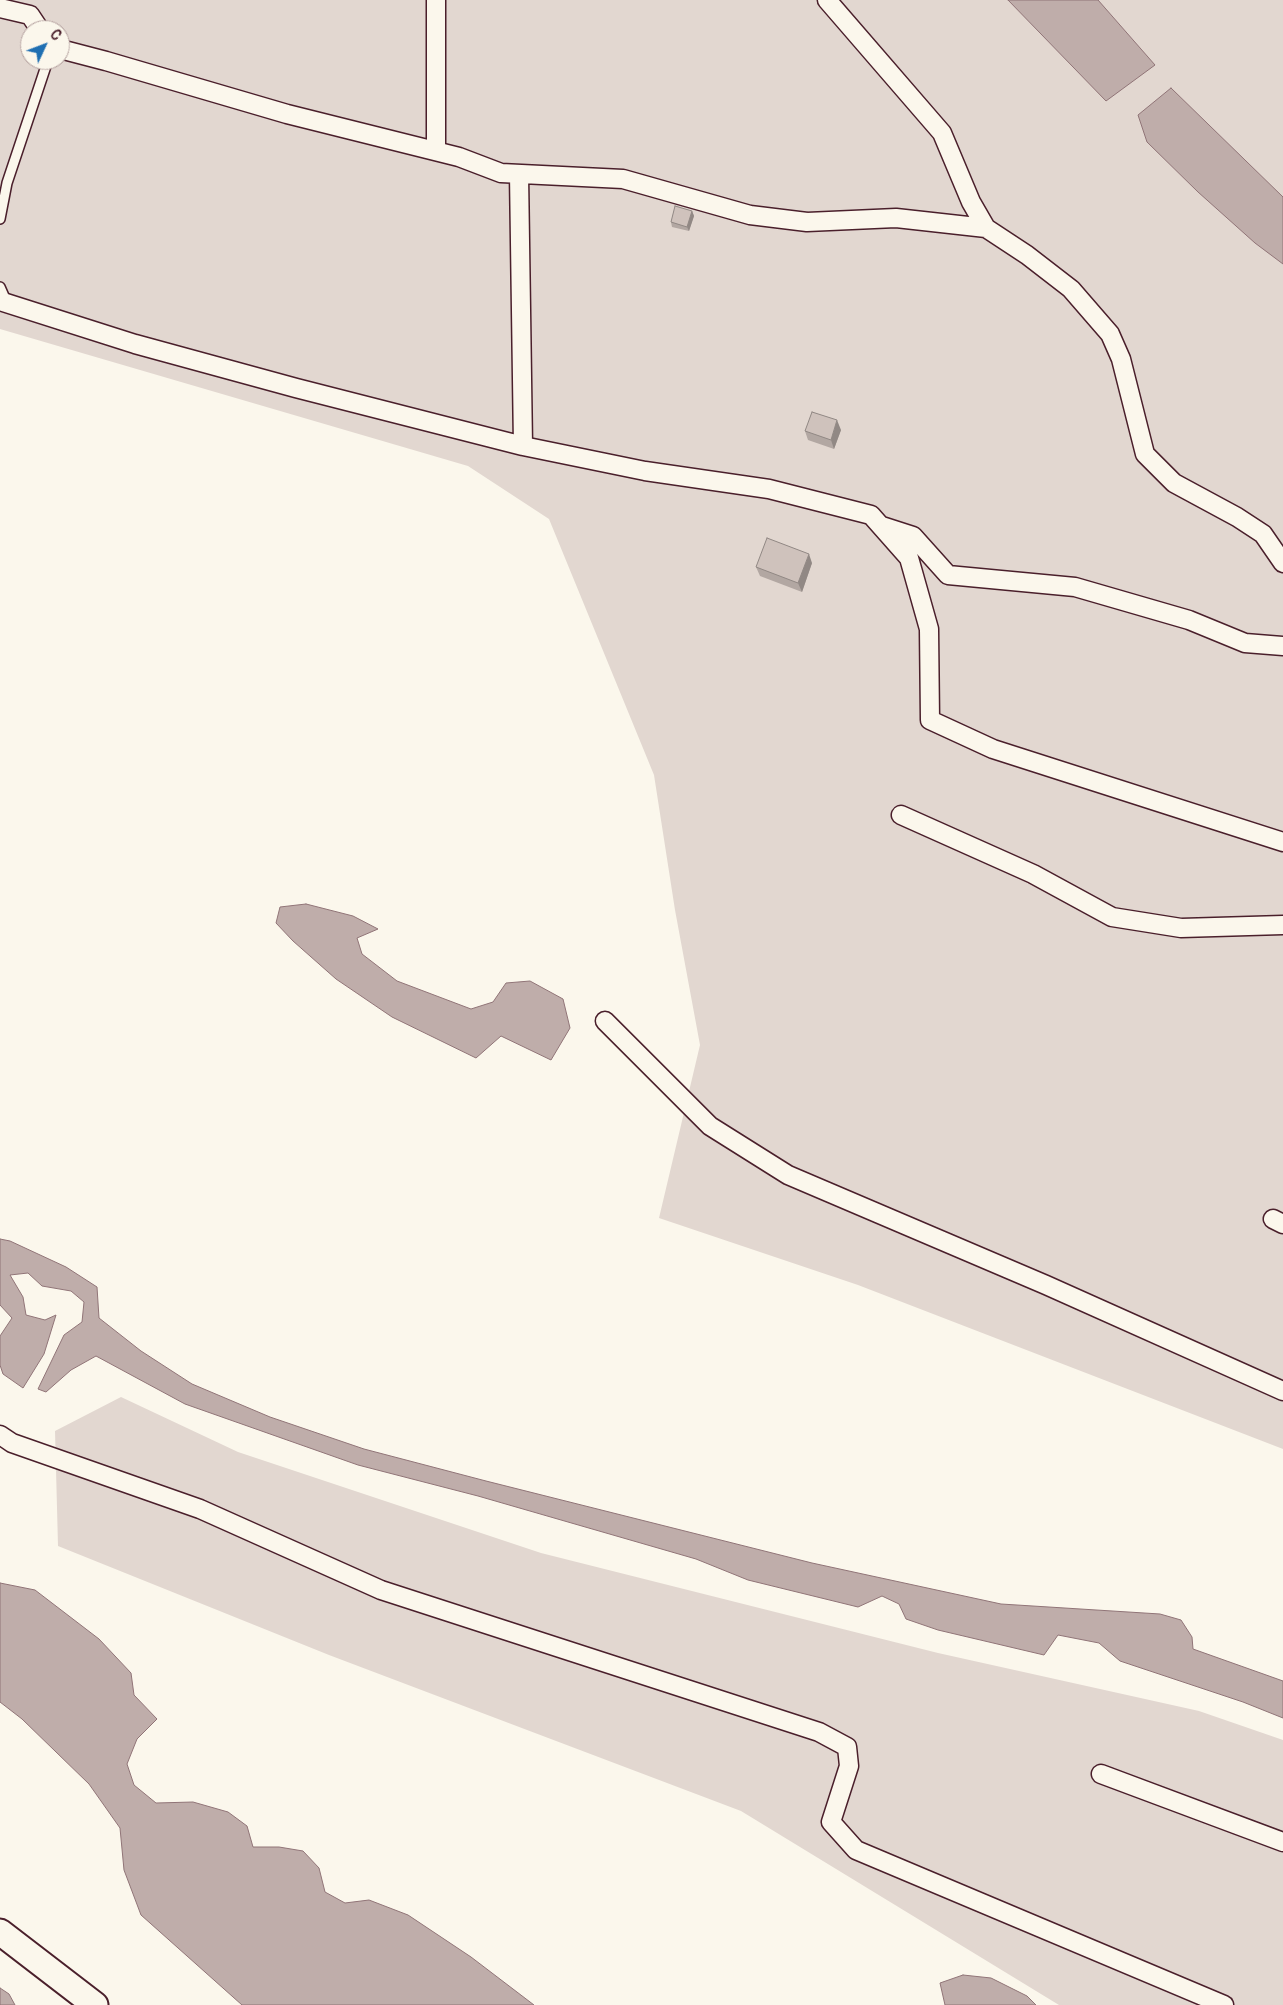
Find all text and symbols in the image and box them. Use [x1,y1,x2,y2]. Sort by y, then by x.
north arrow [20,20,70,70]
text: С [46,26,65,44]

